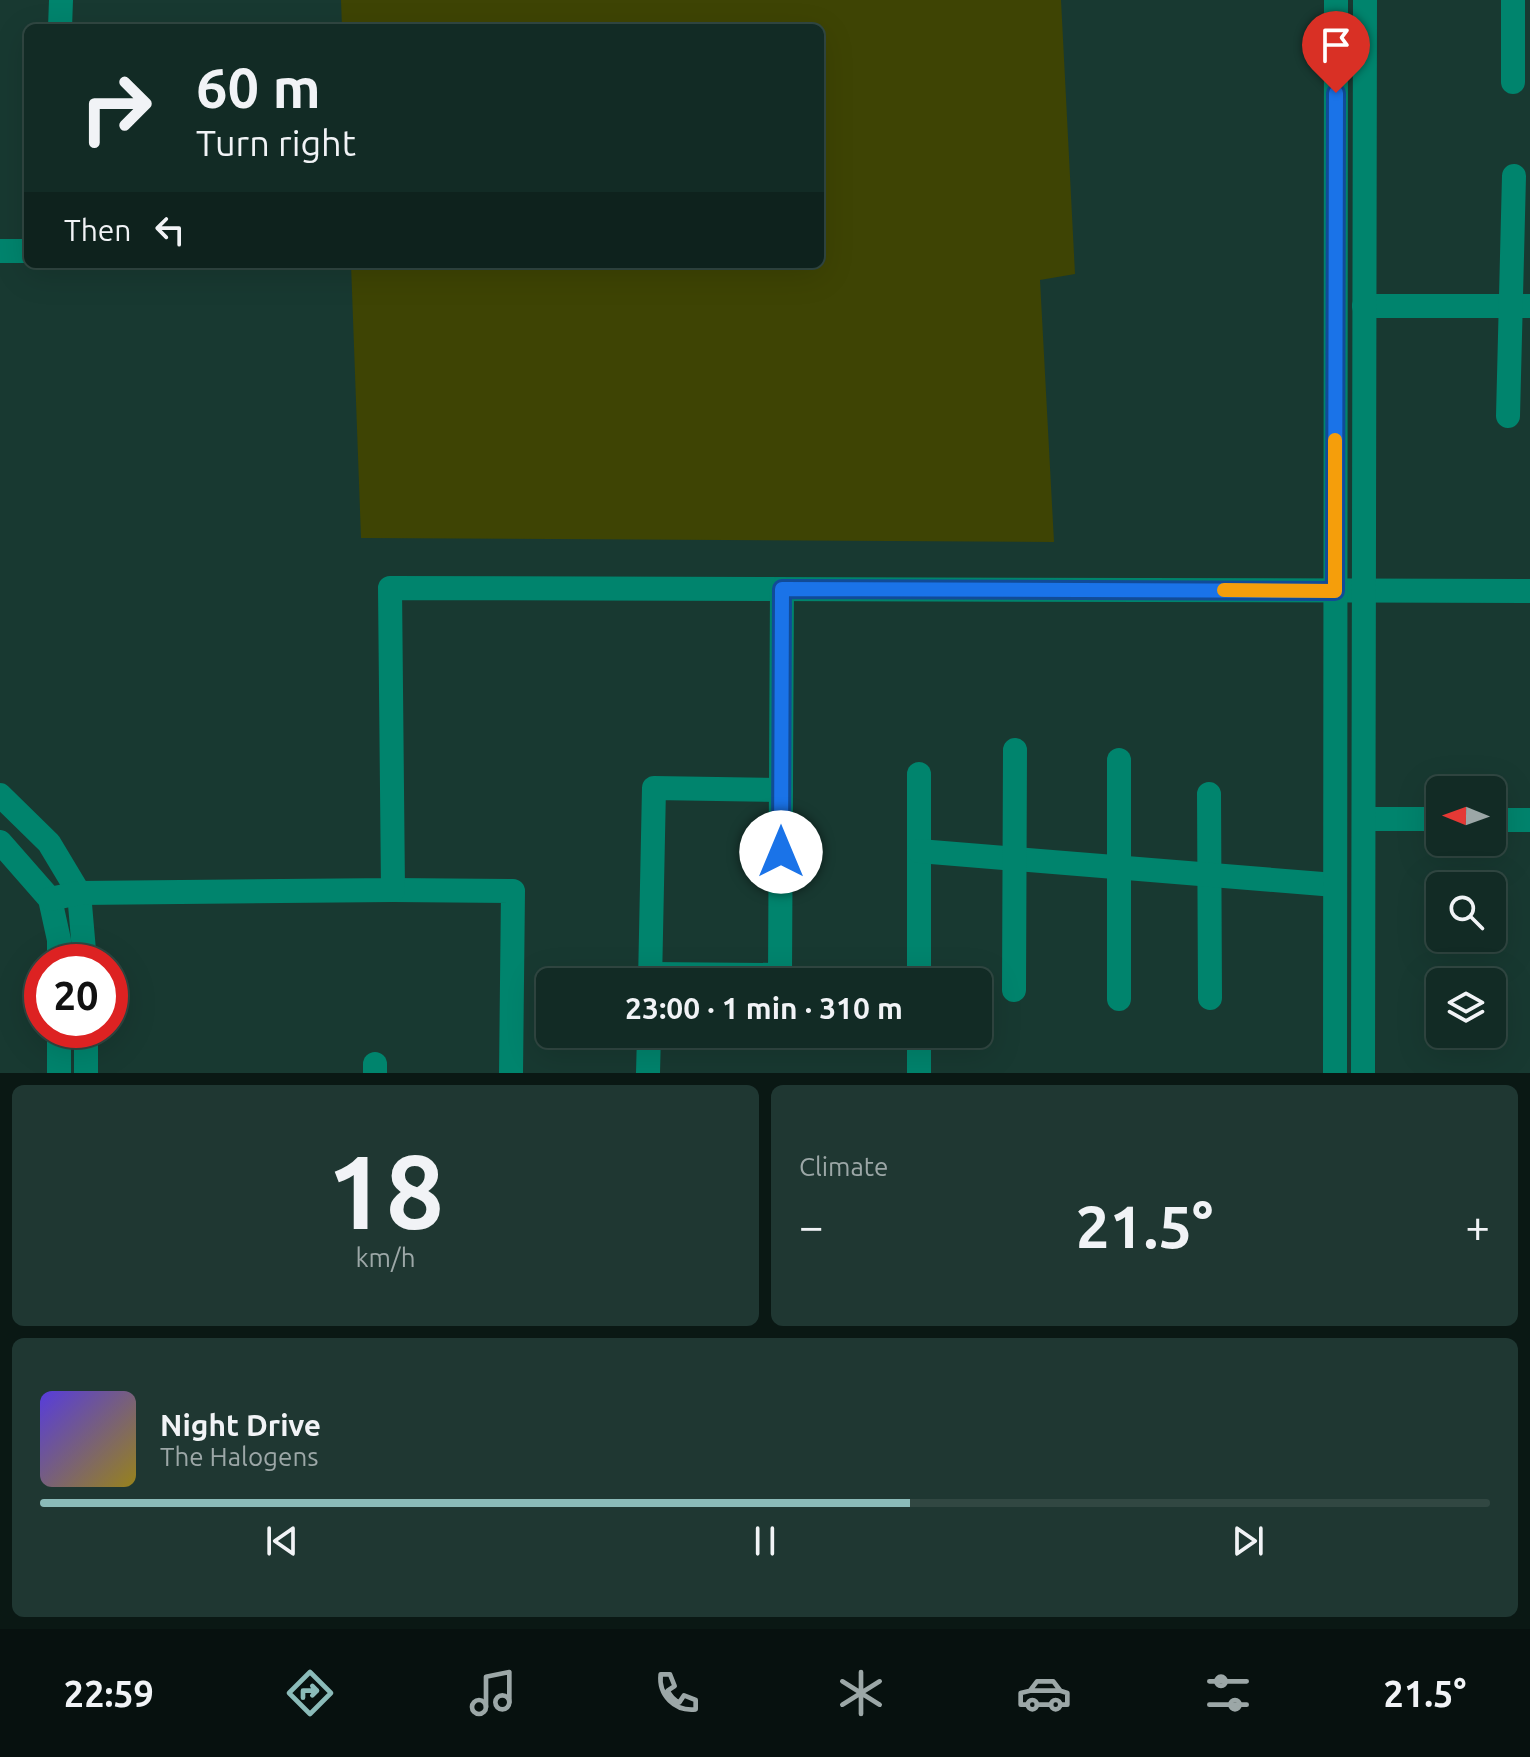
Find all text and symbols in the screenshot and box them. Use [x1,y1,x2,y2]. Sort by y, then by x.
pin [1302,11,1370,93]
icon: arrive [1314,23,1358,67]
icon: right [64,56,168,160]
text: 60 m [196,56,321,119]
text: Turn right [196,122,356,163]
icon: left [148,208,192,252]
text: Then [64,213,132,247]
north arrow [1426,776,1506,856]
map controls [1426,776,1506,1048]
position arrow [739,810,823,894]
button: search [1426,872,1506,952]
speed limit sign: 20 [24,944,128,1048]
button: layers [1426,968,1506,1048]
text: 23:00 · 1 min · 310 m [625,991,903,1025]
text: 18 [327,1132,444,1249]
text: Climate [799,1152,888,1181]
text: 21.5° [1076,1192,1213,1259]
text: − [799,1201,824,1250]
text: + [1465,1201,1490,1250]
text: km/h [355,1243,416,1272]
text: Night Drive [160,1408,321,1442]
text: The Halogens [160,1442,319,1471]
icon: previous [260,1519,304,1563]
icon: pause [743,1519,787,1563]
icon: next [1226,1519,1270,1563]
icon: directions [282,1665,338,1721]
icon: music [465,1665,521,1721]
icon: phone [649,1665,705,1721]
icon: climate [833,1665,889,1721]
icon: car [1016,1665,1072,1721]
icon: filters [1200,1665,1256,1721]
text: 22:59 [64,1673,154,1714]
text: 21.5° [1384,1673,1466,1714]

